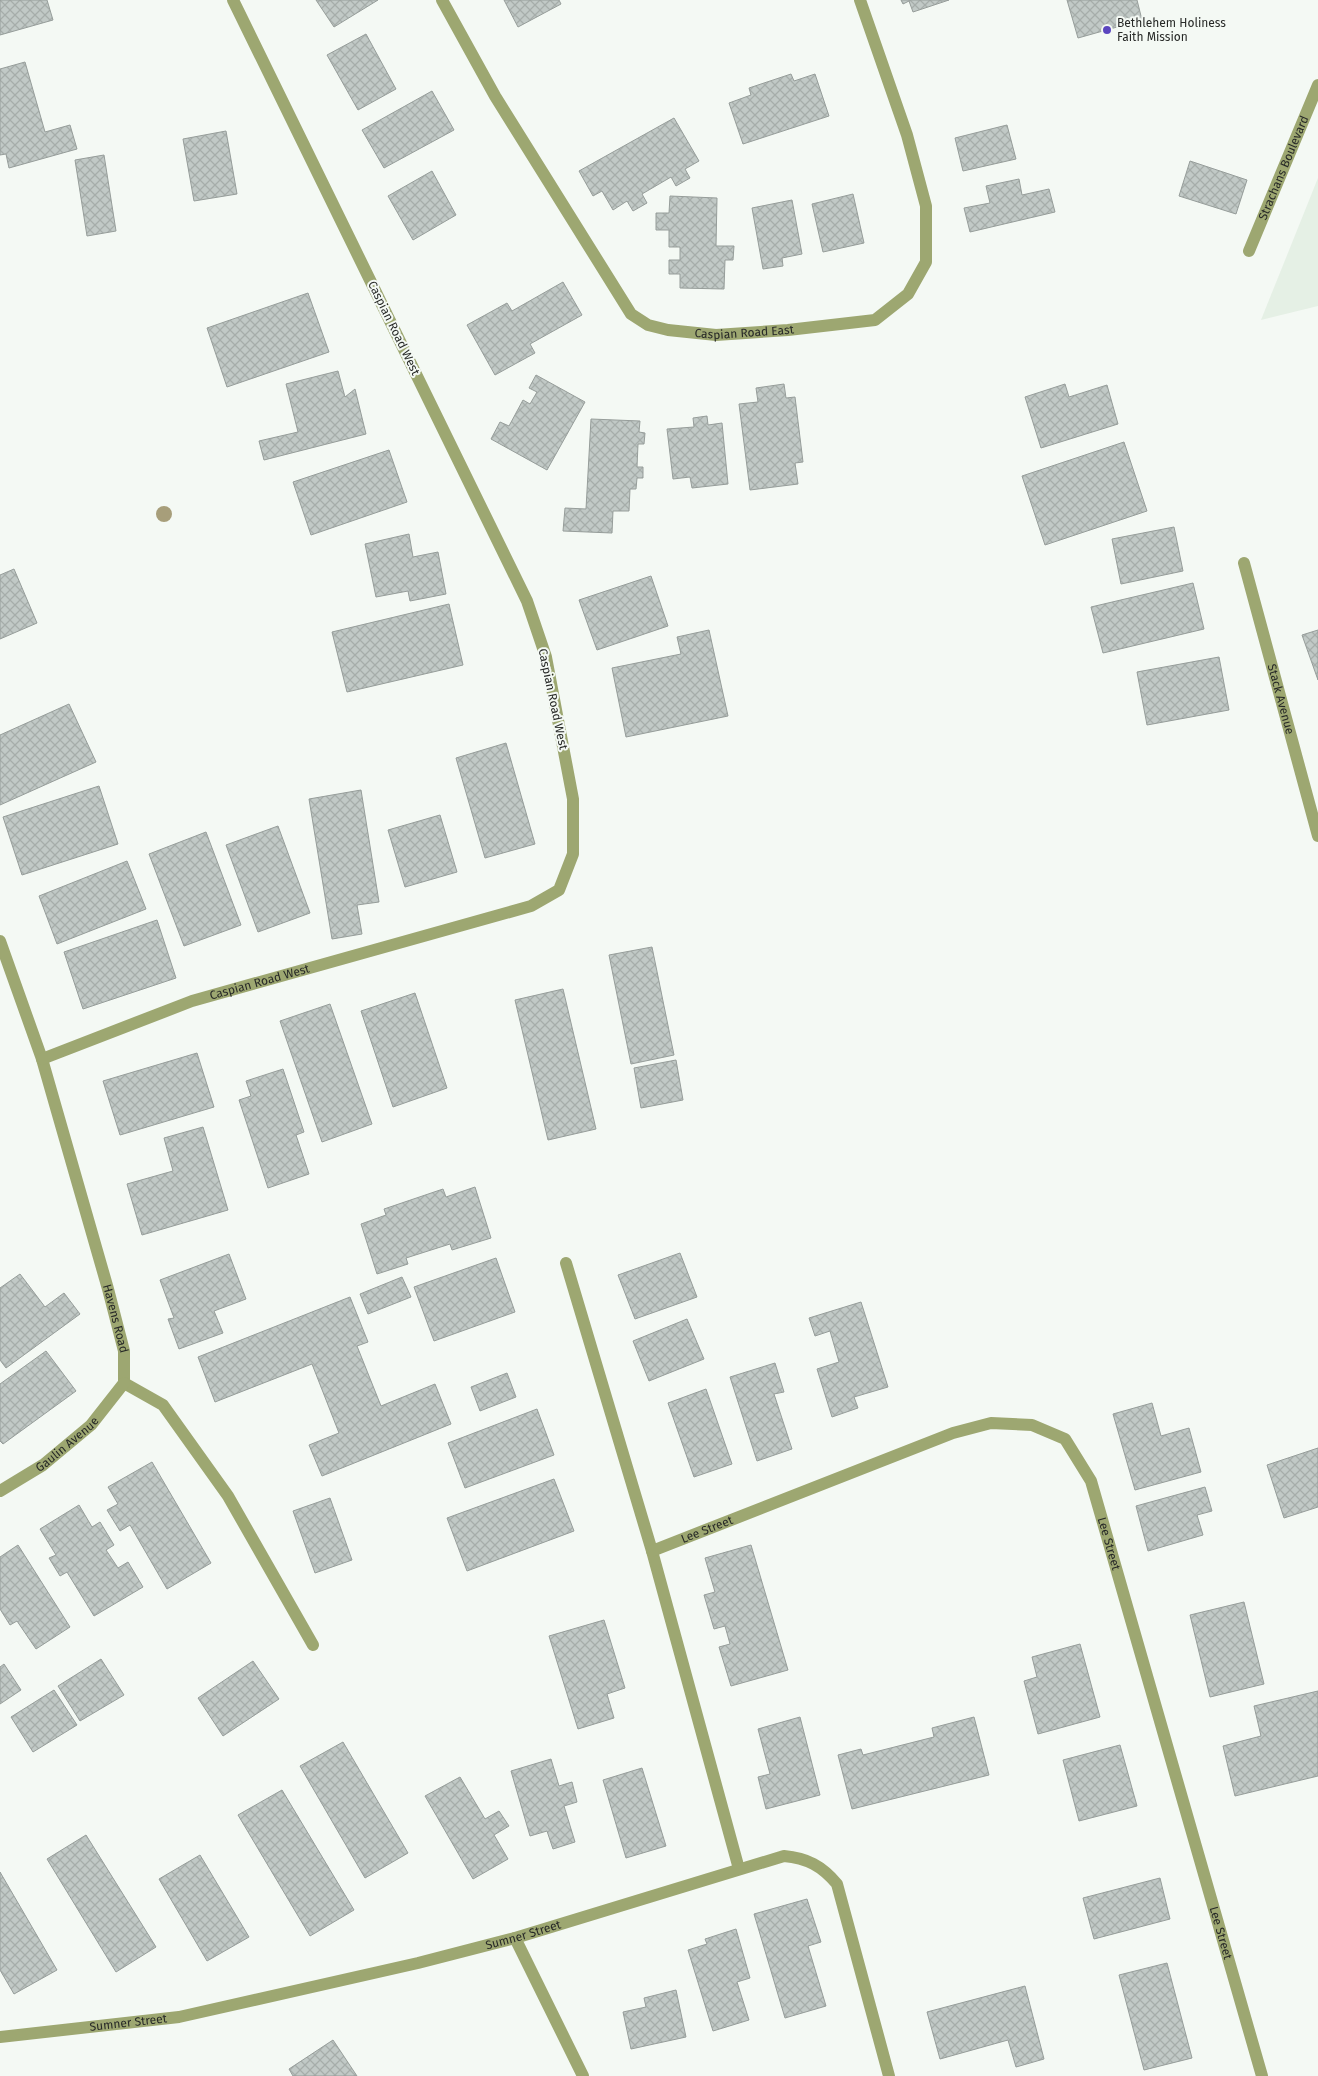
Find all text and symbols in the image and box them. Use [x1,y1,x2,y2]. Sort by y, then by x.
place label: Bethlehem Holiness Faith Mission [1117,16,1226,44]
marker: Bethlehem Holiness Faith Mission [1101,24,1113,36]
street label: Strachans Boulevard [1256,114,1311,222]
street label: Caspian Road West [365,279,423,378]
street label: Caspian Road East [694,322,795,342]
street label: Caspian Road West [535,647,571,751]
street label: Stack Avenue [1265,662,1297,736]
street label: Caspian Road West [208,961,312,1003]
street label: Havens Road [100,1282,131,1354]
street label: Gaulin Avenue [33,1414,102,1475]
street label: Lee Street [679,1513,736,1546]
street label: Lee Street [1095,1515,1123,1572]
street label: Lee Street [1207,1905,1235,1962]
street label: Sumner Street [484,1917,563,1952]
street label: Sumner Street [89,2011,168,2034]

